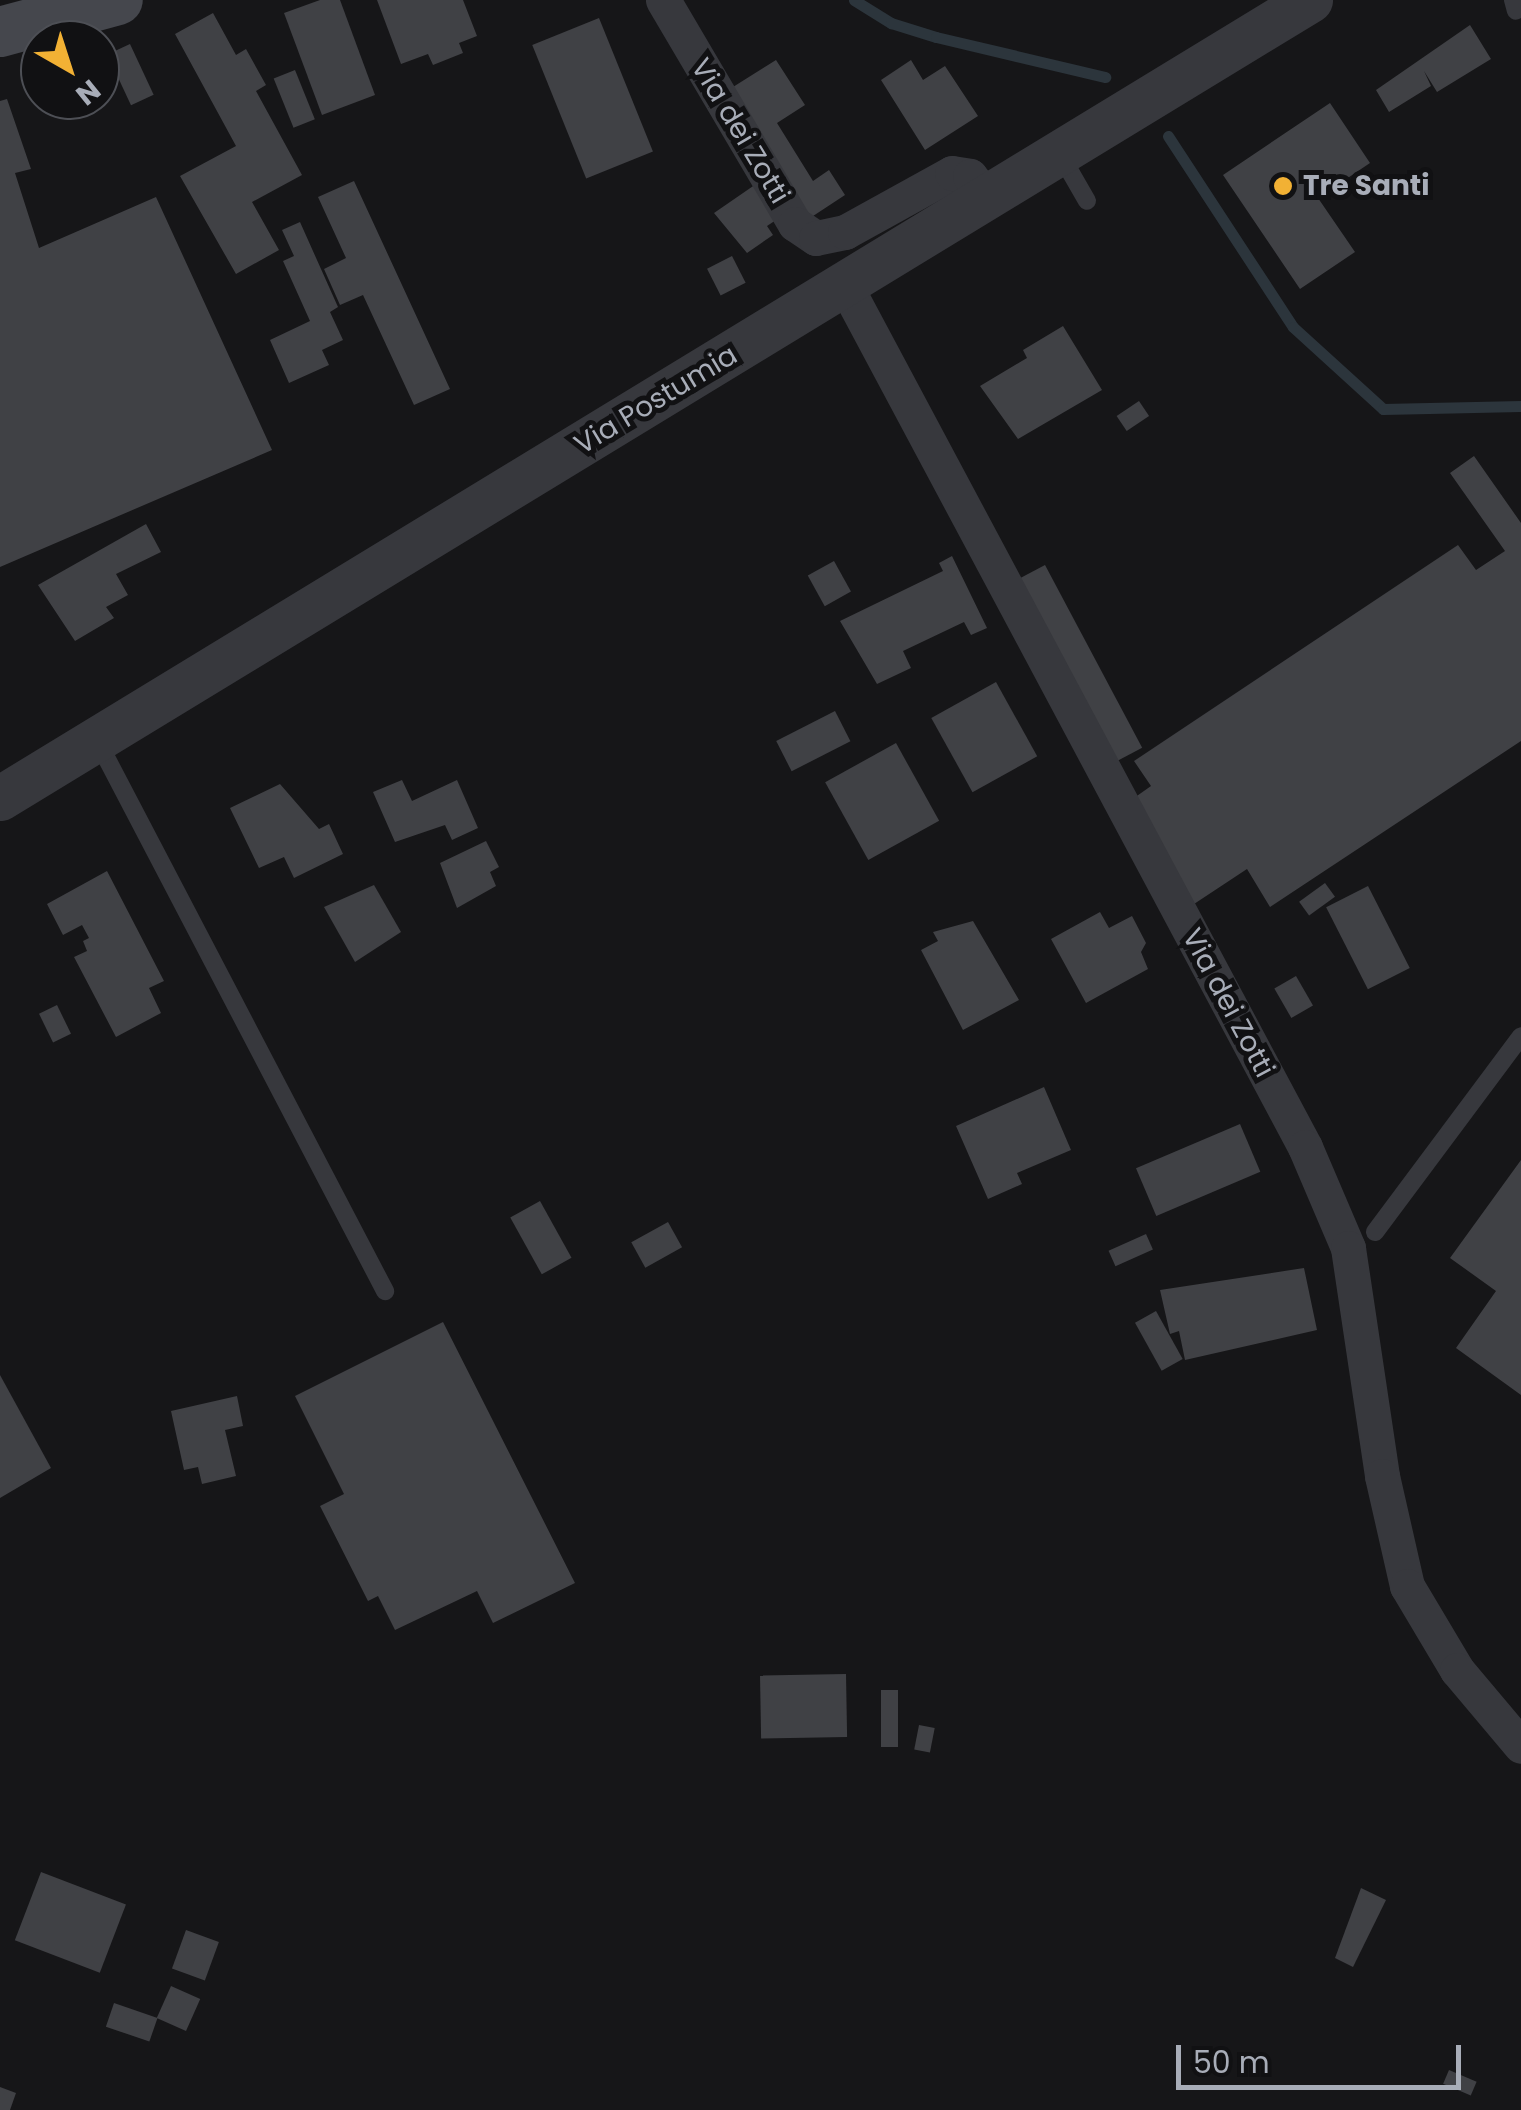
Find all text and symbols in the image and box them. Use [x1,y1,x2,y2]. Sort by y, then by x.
north arrow [20,20,120,120]
street label: Via dei Zotti [684,52,796,210]
text: N [67,70,108,114]
place label: Tre Santi [1303,169,1429,203]
marker: Tre Santi [1272,175,1294,197]
street label: Via Postumia [569,338,743,462]
street label: Via dei Zotti [1175,923,1281,1083]
scale bar [1181,2025,1466,2087]
text: 50 m [1193,2041,1270,2084]

